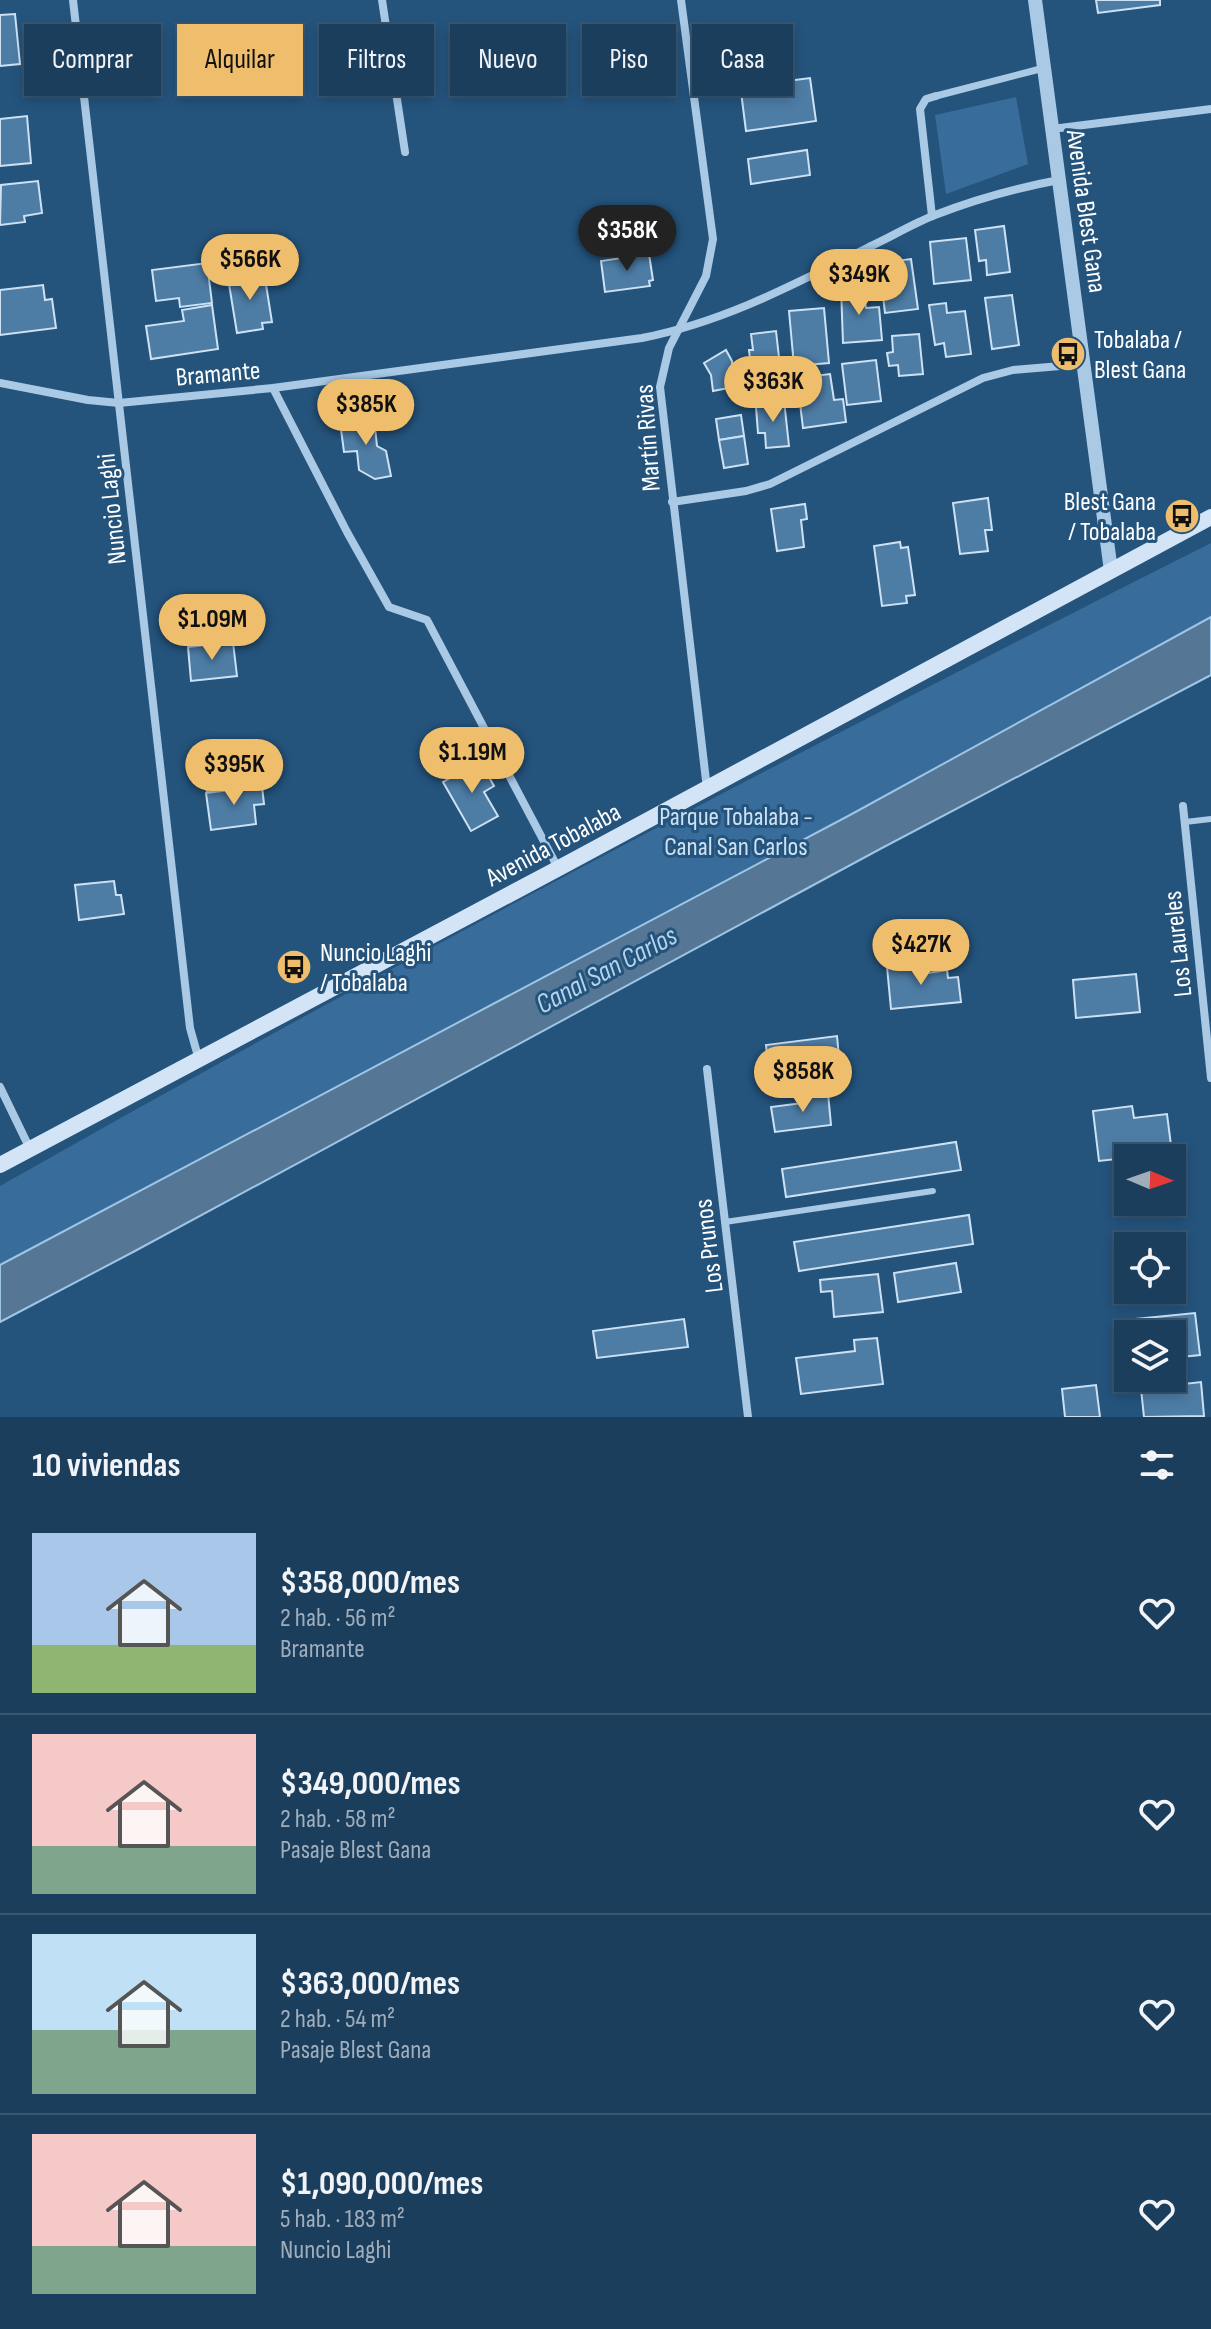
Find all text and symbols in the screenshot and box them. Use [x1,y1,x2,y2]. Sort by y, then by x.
chip: Comprar [24,24,161,96]
chip: Alquilar [177,24,303,96]
chip: Filtros [319,24,434,96]
chip: Nuevo [450,24,566,96]
chip: Piso [582,24,676,96]
chip: Casa [692,24,793,96]
street label: Avenida Blest Gana [1059,127,1112,295]
pin: $358K [571,205,683,273]
text: $358K [596,215,658,246]
pin: $566K [194,234,306,302]
text: $566K [219,244,281,275]
pin: $349K [803,249,915,317]
text: $349K [828,259,890,290]
place label: Tobalaba / Blest Gana [1094,325,1186,386]
bus stop icon: Tobalaba / Blest Gana [1049,335,1087,373]
street label: Bramante [175,355,262,394]
pin: $363K [717,356,829,424]
text: $363K [742,366,804,397]
pin: $385K [310,379,422,447]
street label: Martín Rivas [629,383,668,492]
text: $385K [335,389,397,420]
street label: Nuncio Laghi [91,452,134,566]
place label: Blest Gana / Tobalaba [1064,487,1156,548]
bus stop icon: Blest Gana / Tobalaba [1163,497,1201,535]
pin: $1.09M [147,594,277,662]
text: $1.09M [177,604,247,635]
pin: $1.19M [407,727,537,795]
text: $1.19M [437,737,507,768]
pin: $395K [178,739,290,807]
text: $395K [203,749,265,780]
street label: Avenida Tobalaba [480,797,626,894]
park label: Parque Tobalaba - Canal San Carlos [659,802,813,863]
street label: Los Laureles [1158,889,1199,998]
water label: Canal San Carlos [531,919,683,1021]
pin: $427K [865,919,977,987]
text: $427K [890,929,952,960]
place label: Nuncio Laghi / Tobalaba [320,938,431,999]
bus stop icon: Nuncio Laghi / Tobalaba [275,948,313,986]
pin: $858K [747,1046,859,1114]
text: $858K [772,1056,834,1087]
north arrow [1114,1144,1186,1216]
map controls [1114,1144,1186,1392]
street label: Los Prunos [688,1197,731,1294]
button: locate [1114,1232,1186,1304]
button: layers [1114,1320,1186,1392]
icon: filters [1135,1443,1179,1487]
text: 10 viviendas [32,1445,180,1486]
text: $358,000/mes [280,1562,460,1603]
icon: home [96,1565,192,1661]
icon: heart [1135,1591,1179,1635]
text: 2 hab. · 56 m² [280,1603,396,1634]
text: Bramante [280,1634,365,1665]
text: $349,000/mes [280,1763,461,1804]
icon: home [96,1766,192,1862]
icon: heart [1135,1792,1179,1836]
text: 2 hab. · 58 m² [280,1804,396,1835]
text: Pasaje Blest Gana [280,1835,431,1866]
text: $363,000/mes [280,1963,460,2004]
icon: home [96,1966,192,2062]
icon: heart [1135,1992,1179,2036]
text: 2 hab. · 54 m² [280,2004,395,2035]
text: Pasaje Blest Gana [280,2035,431,2066]
text: $1,090,000/mes [280,2163,483,2204]
icon: home [96,2166,192,2262]
icon: heart [1135,2192,1179,2236]
text: 5 hab. · 183 m² [280,2204,405,2235]
text: Nuncio Laghi [280,2235,391,2266]

